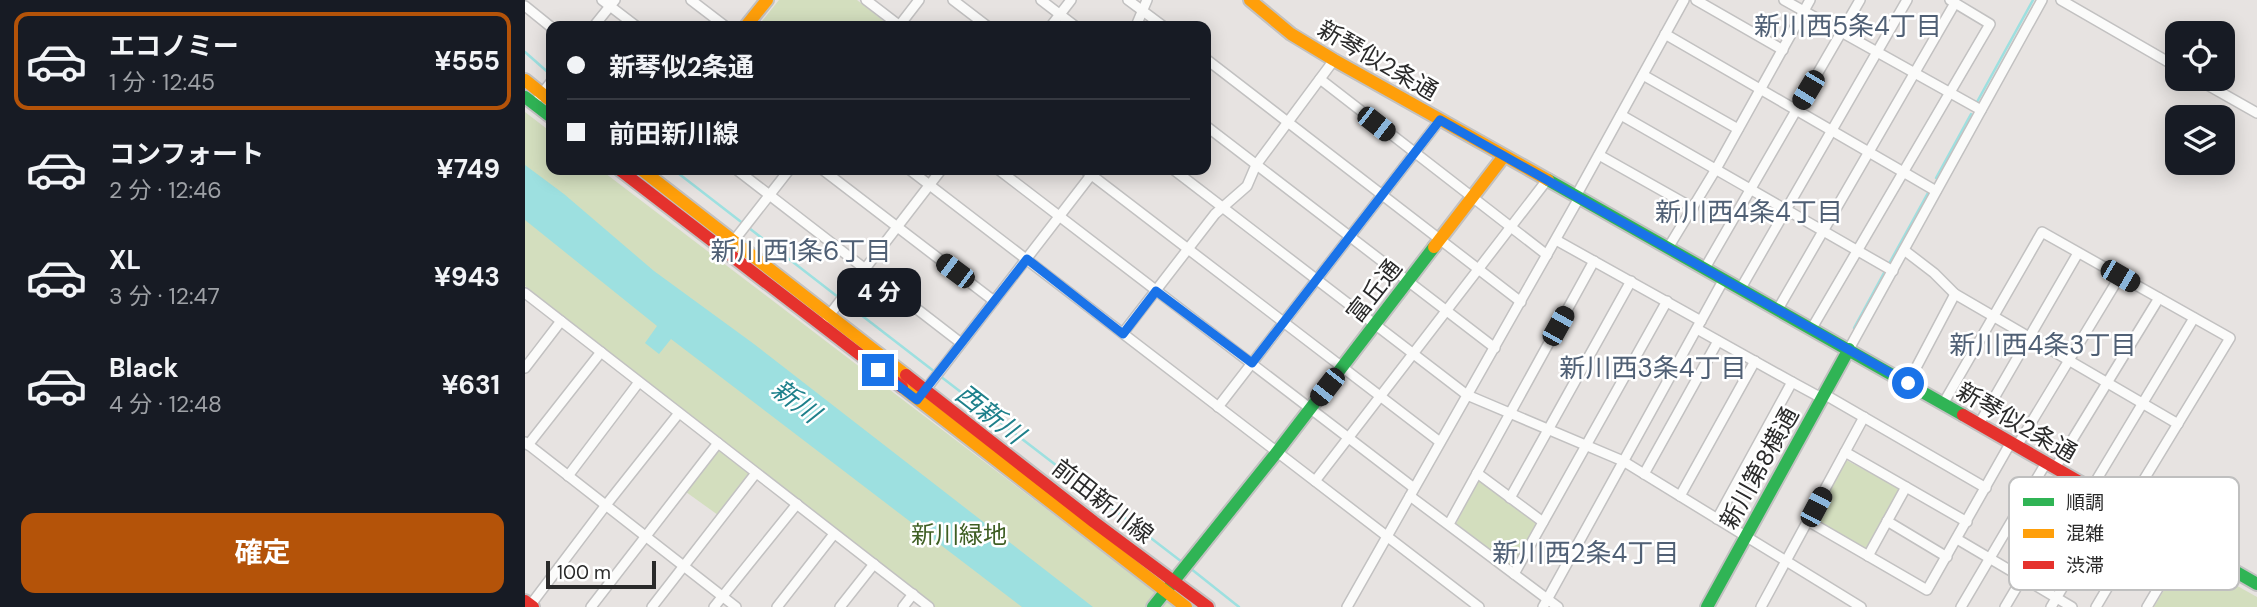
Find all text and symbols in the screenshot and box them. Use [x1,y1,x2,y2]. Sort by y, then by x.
district label: 新川西5条4丁目 [1754,9,1942,43]
street label: 新琴似2条通 [1312,13,1444,107]
map controls [2165,21,2235,175]
button: locate [2165,21,2235,91]
text: エコノミー [109,29,239,63]
icon: car [25,30,88,93]
text: ¥555 [435,44,500,78]
text: 新琴似2条通 [609,50,754,84]
text: 1 分 · 12:45 [109,67,215,97]
car [1789,67,1828,113]
car [1353,103,1400,145]
button: layers [2165,105,2235,175]
text: 前田新川線 [609,117,739,151]
text: コンフォート [109,137,264,171]
icon: car [25,138,88,201]
text: ¥749 [436,152,500,186]
text: 2 分 · 12:46 [109,175,222,205]
district label: 新川西4条4丁目 [1655,195,1843,229]
district label: 新川西1条6丁目 [711,234,891,268]
text: XL [109,243,141,277]
icon: car [25,246,88,309]
car [932,250,979,292]
street label: 富丘通 [1340,253,1408,329]
car [2097,256,2144,296]
text: ¥943 [434,260,500,294]
callout: 4 分 [836,268,920,318]
text: 4 分 [857,277,901,307]
text: 3 分 · 12:47 [109,281,220,311]
car [1539,303,1578,349]
district label: 新川西4条3丁目 [1949,328,2137,362]
text: Black [109,351,179,385]
district label: 新川西3条4丁目 [1559,351,1747,385]
icon: car [25,354,88,417]
route end [862,354,894,386]
car [1306,364,1349,410]
route start [1892,367,1924,399]
text: ¥631 [442,368,500,402]
water label: 新川 [765,372,829,432]
street label: 新琴似2条通 [1951,375,2083,469]
water label: 西新川 [949,377,1034,453]
text: 4 分 · 12:48 [109,389,222,419]
street label: 新川第8横通 [1713,402,1805,534]
street label: 前田新川線 [1046,452,1160,550]
legend [2009,477,2239,590]
car [1797,484,1836,530]
text: 順調 [2066,490,2104,515]
button: 確定 [21,513,504,593]
park label: 新川緑地 [911,519,1007,550]
text: 混雑 [2066,521,2104,546]
district label: 新川西2条4丁目 [1493,536,1679,570]
text: 渋滞 [2066,553,2104,578]
scale bar [546,558,656,590]
text: 100 m [557,560,611,585]

